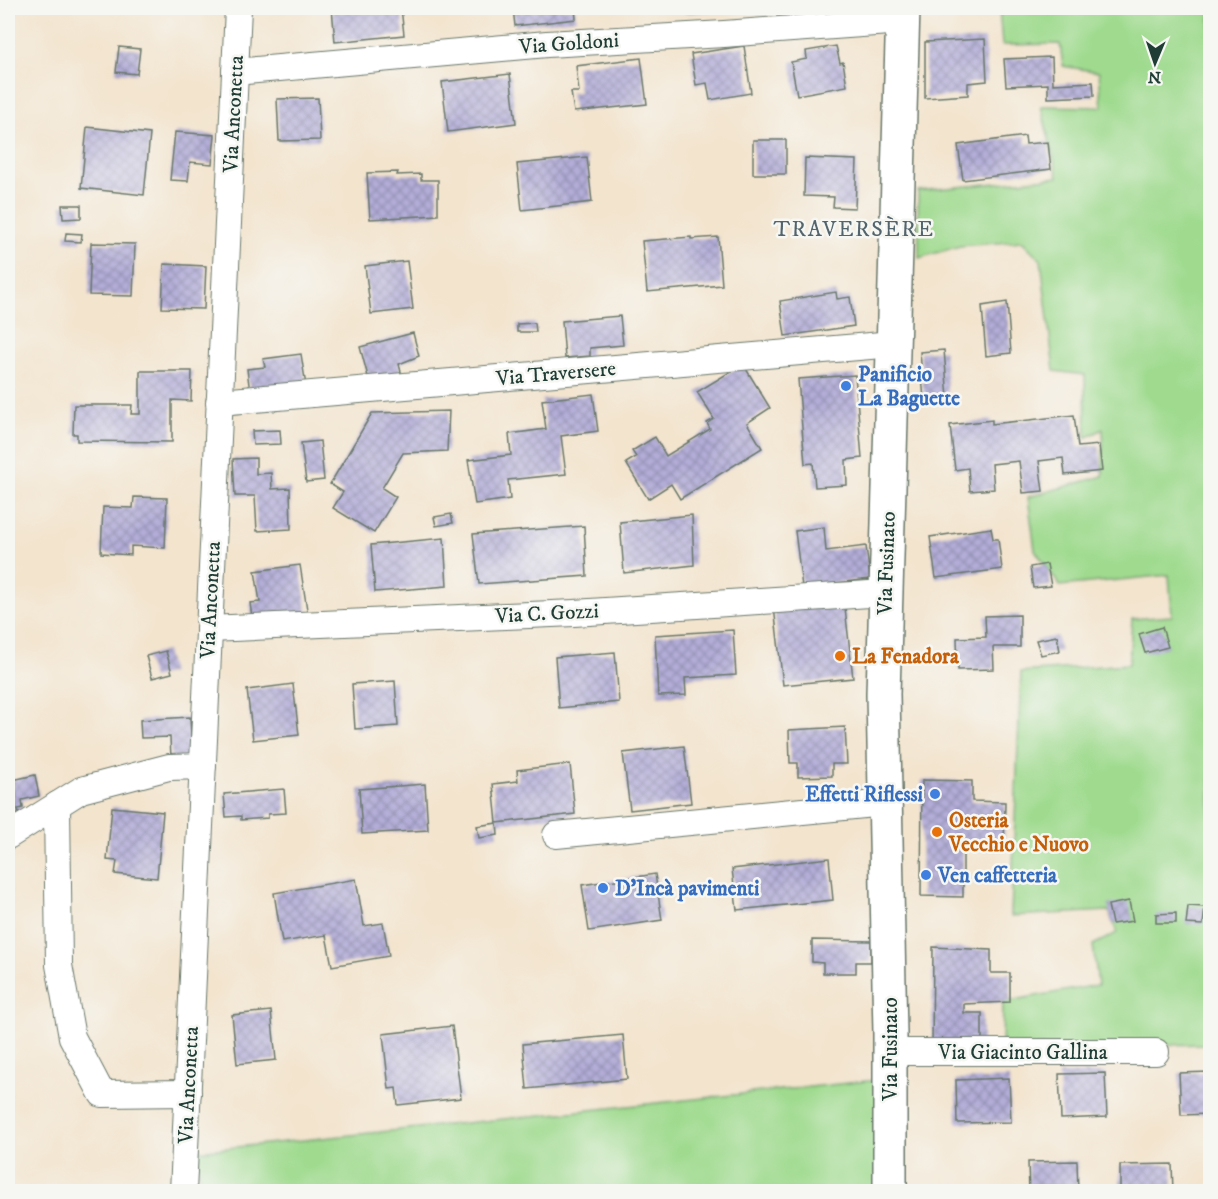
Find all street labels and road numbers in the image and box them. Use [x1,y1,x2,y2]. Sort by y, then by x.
street label: Via Goldoni [517,28,620,61]
street label: Via Anconetta [218,55,250,174]
street label: Via Traversere [494,356,617,392]
street label: Via Fusinato [872,511,902,616]
street label: Via Anconetta [195,541,227,660]
street label: Via C. Gozzi [493,598,600,630]
street label: Via Fusinato [878,997,904,1102]
street label: Via Anconetta [173,1026,205,1145]
street label: Via Giacinto Gallina [937,1040,1108,1066]

